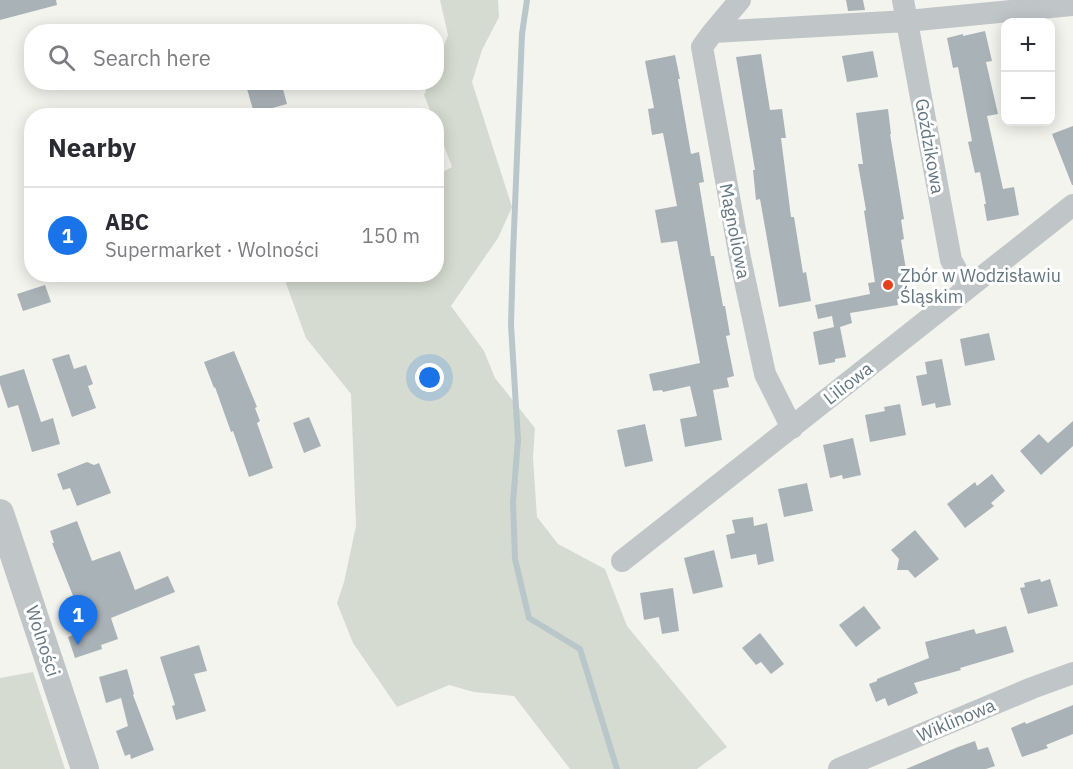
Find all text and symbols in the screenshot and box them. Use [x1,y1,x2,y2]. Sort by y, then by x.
map controls [1001,18,1055,126]
button: + [1001,18,1055,72]
search box [24,24,444,90]
icon: search [45,41,78,74]
text: Search here [93,43,211,72]
button: − [1001,72,1055,126]
street label: Goździkowa [910,97,950,196]
text: Nearby [48,130,136,164]
street label: Magnoliowa [714,181,756,281]
text: ABC [105,207,149,236]
text: 1 [62,222,74,249]
text: 150 m [362,222,420,249]
text: Supermarket · Wolności [105,236,319,263]
place label: Zbór w Wodzisławiu Śląskim [900,264,1061,308]
marker: Zbór w Wodzisławiu Śląskim [881,278,895,292]
street label: Liliowa [819,356,878,409]
your location [415,363,444,392]
pin: 1 [58,596,98,645]
street label: Wolności [21,603,65,679]
street label: Wiklinowa [913,693,999,747]

